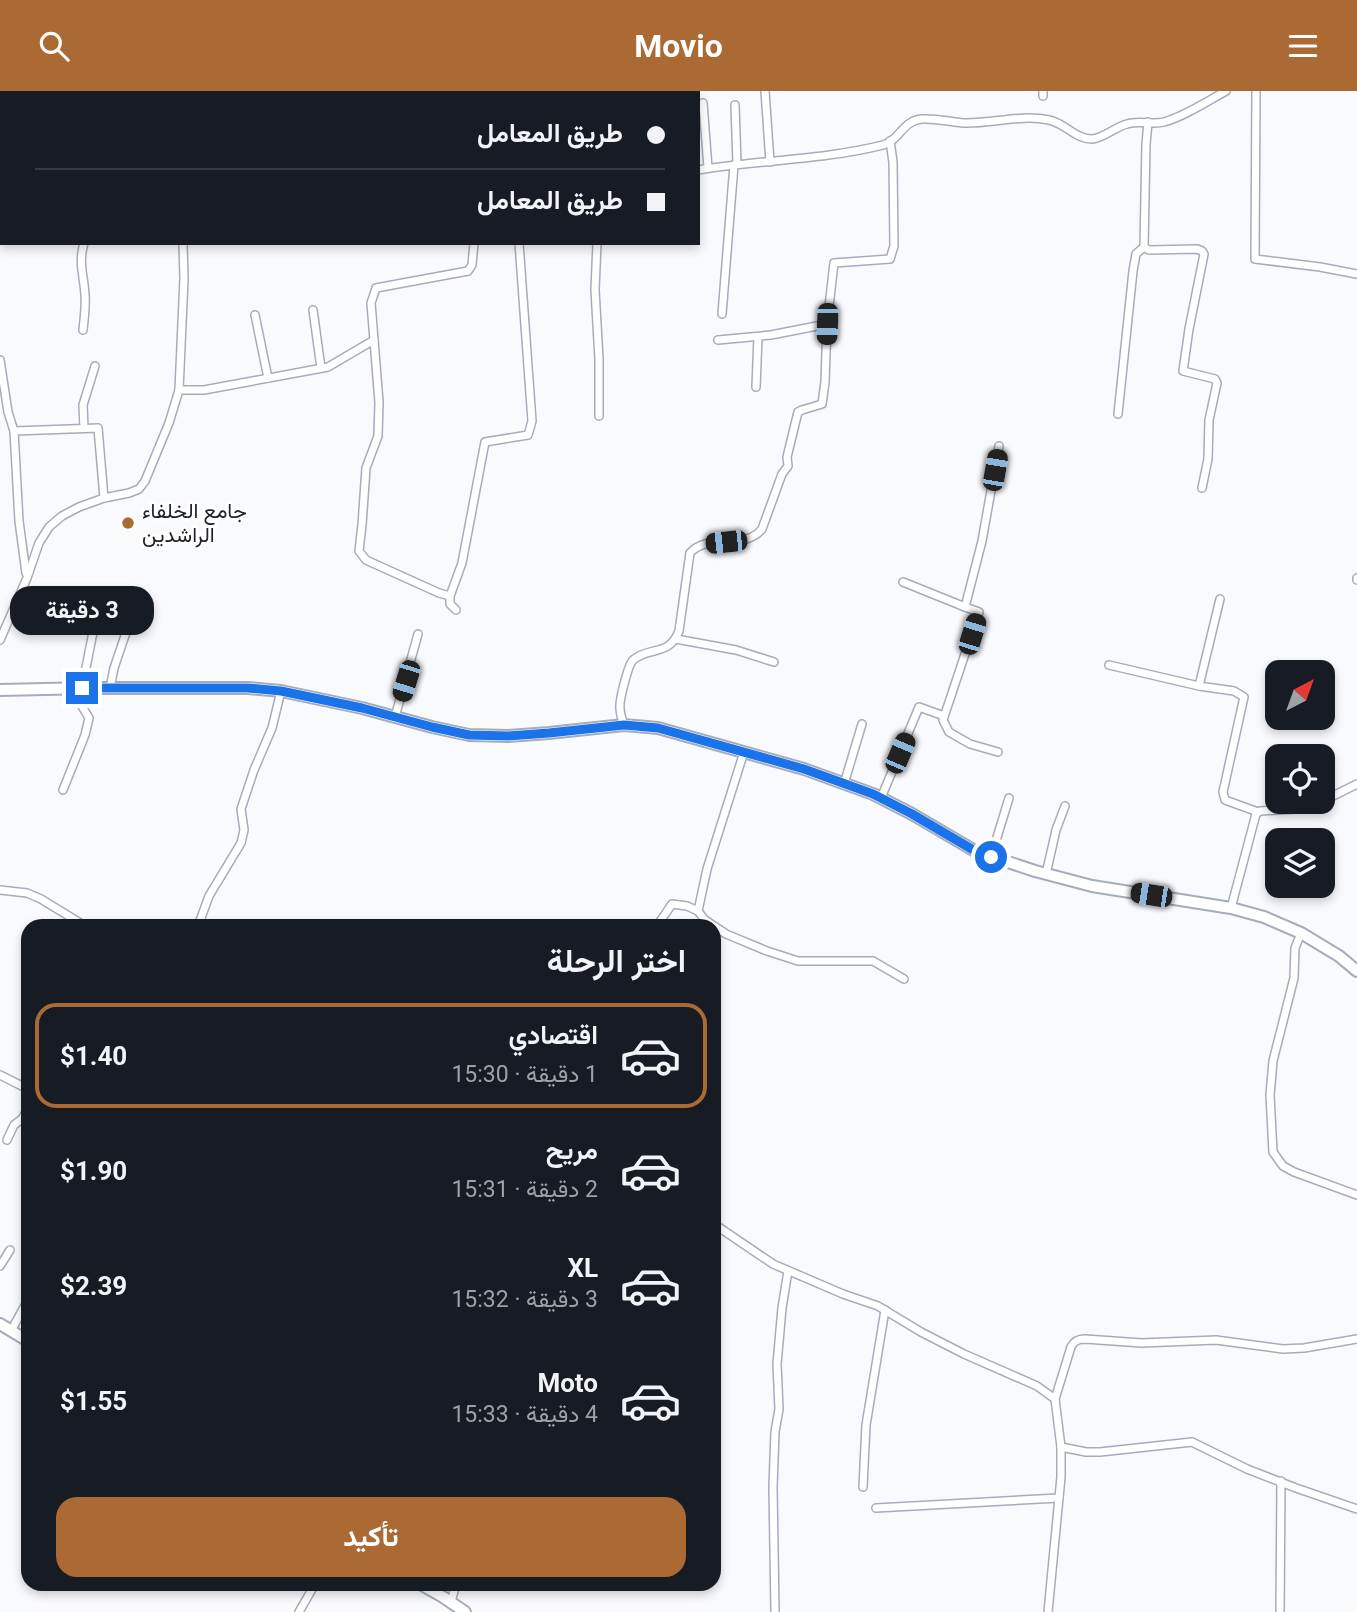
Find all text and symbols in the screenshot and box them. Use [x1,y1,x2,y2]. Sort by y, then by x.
icon: search [35,27,73,65]
text: Movio [634,27,723,65]
icon: menu [1284,27,1322,65]
text: طريق المعامل [477,118,623,148]
text: طريق المعامل [477,185,623,215]
car [816,303,839,345]
car [982,447,1009,493]
place label: جامع الخلفاء الراشدين [142,499,247,548]
marker: جامع الخلفاء الراشدين [120,515,136,531]
car [705,529,748,555]
callout: 3 دقيقة [10,587,154,635]
text: 3 دقيقة [45,597,119,624]
car [956,611,989,657]
car [390,658,423,704]
north arrow [1265,660,1335,730]
map controls [1265,660,1335,898]
route end [66,672,98,704]
car [883,730,918,776]
button: locate [1265,744,1335,814]
button: layers [1265,828,1335,898]
route start [975,841,1007,873]
car [1129,881,1174,909]
text: اختر الرحلة [547,942,686,980]
text: اقتصادي [509,1020,598,1050]
icon: car [619,1024,682,1087]
text: $1.40 [60,1041,127,1071]
text: 1 دقيقة · 15:30 [451,1061,598,1088]
text: مريح [546,1135,598,1165]
icon: car [619,1139,682,1202]
text: $1.90 [60,1156,127,1186]
text: 2 دقيقة · 15:31 [451,1176,598,1203]
text: XL [567,1253,598,1283]
icon: car [619,1254,682,1317]
text: $2.39 [60,1271,127,1301]
text: 3 دقيقة · 15:32 [451,1286,598,1313]
text: Moto [537,1368,598,1398]
icon: car [619,1369,682,1432]
text: $1.55 [60,1386,127,1416]
text: 4 دقيقة · 15:33 [451,1401,598,1428]
button: تأكيد [56,1497,686,1577]

